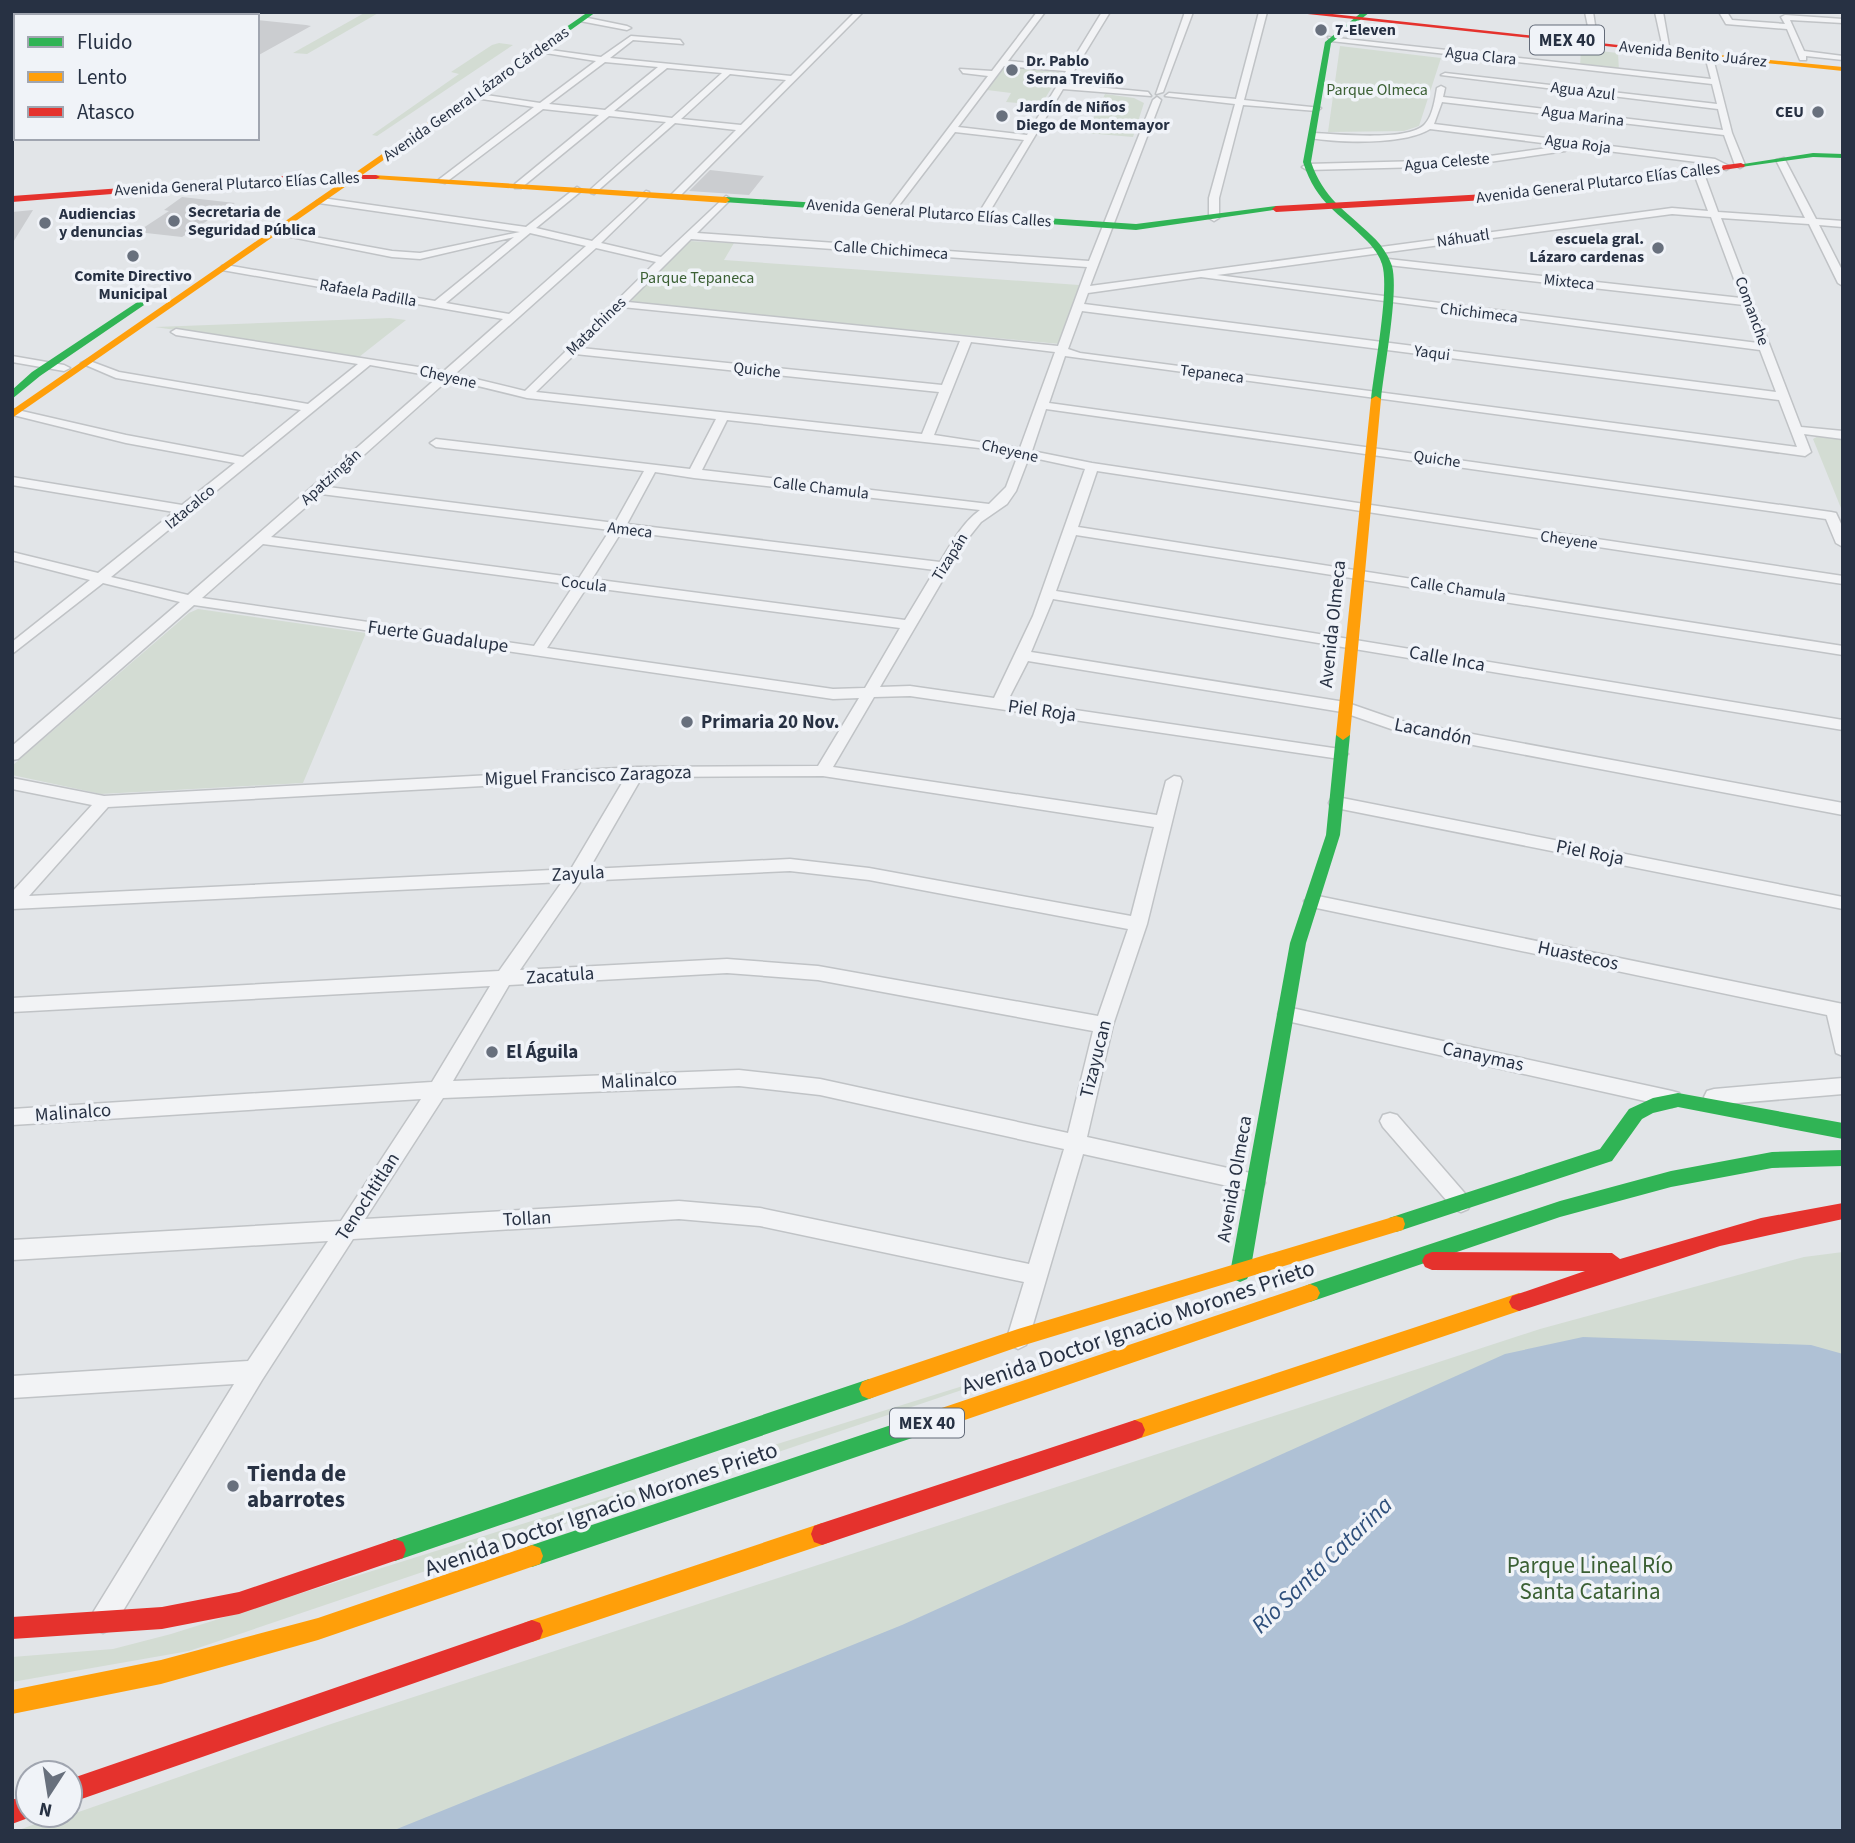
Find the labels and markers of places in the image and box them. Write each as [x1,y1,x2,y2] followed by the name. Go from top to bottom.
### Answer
[1335,19,1396,41] place label: 7-Eleven
[1313,22,1329,38] marker: 7-Eleven
[1026,50,1124,90] place label: Dr. Pablo Serna Treviño
[1004,62,1020,78] marker: Dr. Pablo Serna Treviño
[1016,96,1170,136] place label: Jardín de Niños Diego de Montemayor
[1775,101,1804,123] place label: CEU
[1810,104,1826,120] marker: CEU
[994,108,1010,124] marker: Jardín de Niños Diego de Montemayor
[188,201,316,241] place label: Secretaria de Seguridad Pública
[58,203,143,243] place label: Audiencias y denuncias
[166,213,182,229] marker: Secretaria de Seguridad Pública
[37,215,53,231] marker: Audiencias y denuncias
[1529,228,1644,268] place label: escuela gral. Lázaro cardenas
[1650,240,1666,256] marker: escuela gral. Lázaro cardenas
[125,248,141,264] marker: Comite Directivo Municipal
[74,265,192,305] place label: Comite Directivo Municipal
[701,709,839,736] place label: Primaria 20 Nov.
[679,714,695,730] marker: Primaria 20 Nov.
[506,1039,578,1066] place label: El Águila
[484,1044,500,1060] marker: El Águila
[247,1457,346,1516] place label: Tienda de abarrotes
[225,1478,241,1494] marker: Tienda de abarrotes

